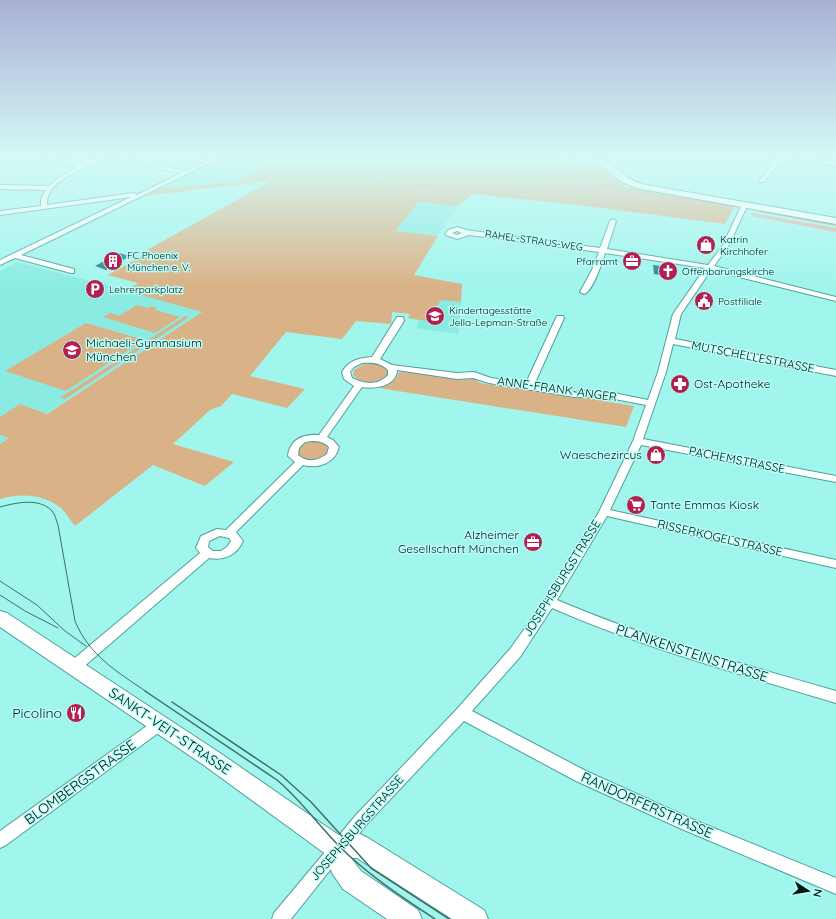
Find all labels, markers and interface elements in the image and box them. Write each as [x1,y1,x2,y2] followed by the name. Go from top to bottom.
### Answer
[484,227,584,254] street label: RAHEL-STRAUS-WEG
[720,233,768,258] place label: Katrin Kirchhofer
[695,234,717,256] shop icon: Katrin Kirchhofer
[127,249,191,274] place label: FC Phoenix München e. V.
[102,250,124,272] building icon: FC Phoenix München e. V.
[621,250,643,272] office icon: Pfarramt
[576,255,619,268] place label: Pfarramt
[657,260,679,282] church icon: Offenbarungskirche
[682,265,775,278] place label: Offenbarungskirche
[84,278,106,300] parking icon: Lehrerparkplatz
[109,283,183,296] place label: Lehrerparkplatz
[693,290,715,312] public building icon: Postfiliale
[718,295,762,308] place label: Postfiliale
[449,304,548,329] place label: Kindertagesstätte Jella-Lepman-Straße
[424,305,446,327] school or university icon: Kindertagesstätte Jella-Lepman-Straße
[86,335,202,364] place label: Michaeli-Gymnasium München
[690,337,816,376] street label: MUTSCHELLESTRASSE
[61,339,83,361] school or university icon: Michaeli-Gymnasium München
[496,373,618,404] street label: ANNE-FRANK-ANGER
[669,373,691,395] pharmacy icon: Ost-Apotheke
[694,376,771,391] place label: Ost-Apotheke
[688,443,787,476] street label: PACHEMSTRASSE
[645,444,667,466] shop icon: Waeschezircus
[560,447,642,462] place label: Waeschezircus
[625,494,647,516] supermarket icon: Tante Emmas Kiosk
[650,497,759,512] place label: Tante Emmas Kiosk
[519,516,604,639] street label: JOSEPHSBURGSTRASSE
[656,516,784,559] street label: RISSERKOGELSTRASSE
[398,527,519,556] place label: Alzheimer Gesellschaft München
[522,531,544,553] office icon: Alzheimer Gesellschaft München
[614,620,770,686] street label: PLANKENSTEINSTRASSE
[105,683,235,779] street label: SANKT-VEIT-STRASSE
[65,702,87,724] restaurant icon: Picolino
[12,704,62,722] place label: Picolino
[21,736,139,828] street label: BLOMBERGSTRASSE
[578,768,716,842] street label: RANDORFERSTRASSE
[307,772,407,883] street label: JOSEPHSBURGSTRASSE
[788,871,828,911] north arrow
[810,888,825,898] text: N

